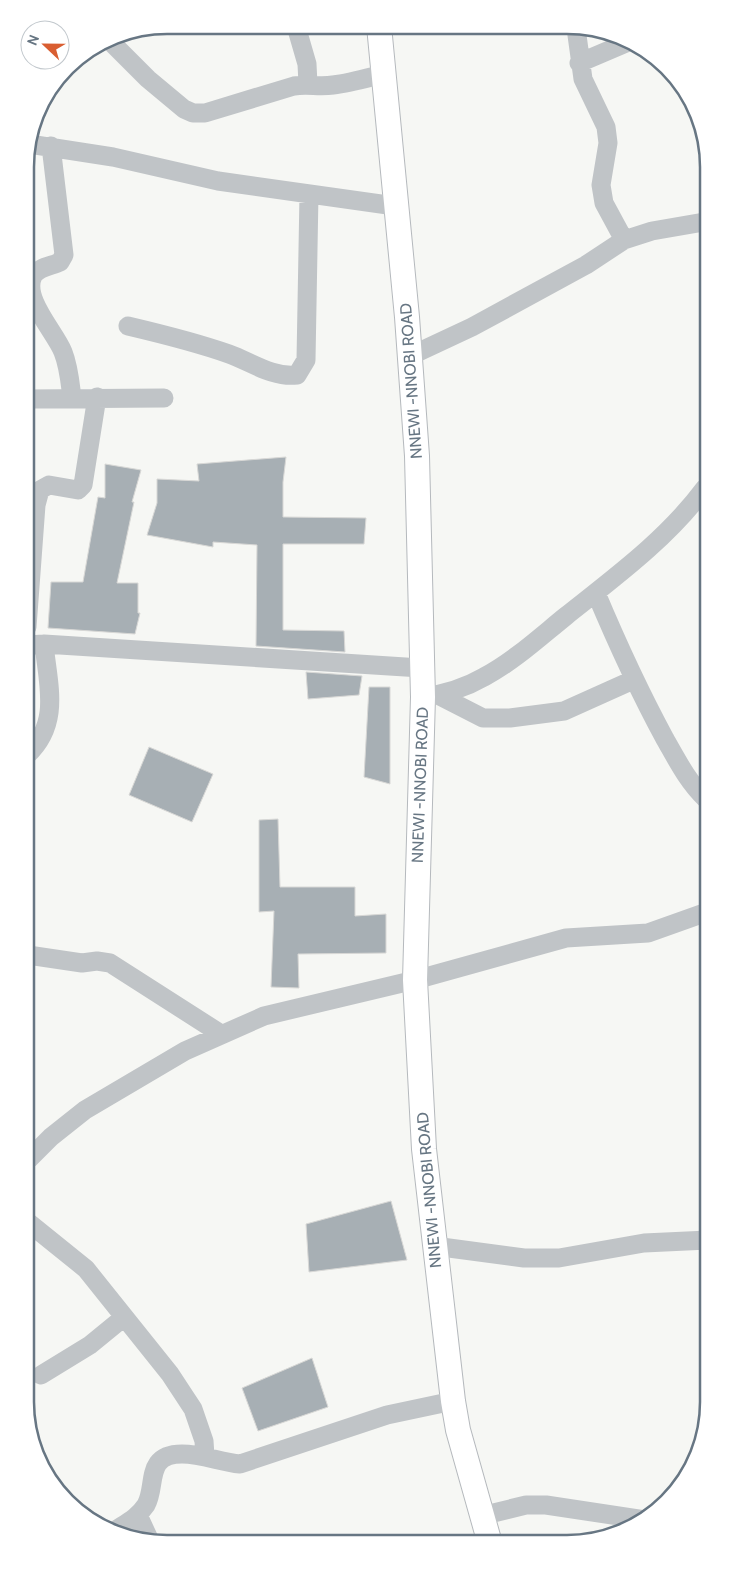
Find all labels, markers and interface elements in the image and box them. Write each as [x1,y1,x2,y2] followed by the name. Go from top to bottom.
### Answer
[20,20,70,70] north arrow
[23,32,43,48] text: N
[396,302,426,460] street label: NNEWI -NNOBI ROAD
[408,707,432,863] street label: NNEWI -NNOBI ROAD
[413,1111,445,1269] street label: NNEWI -NNOBI ROAD

